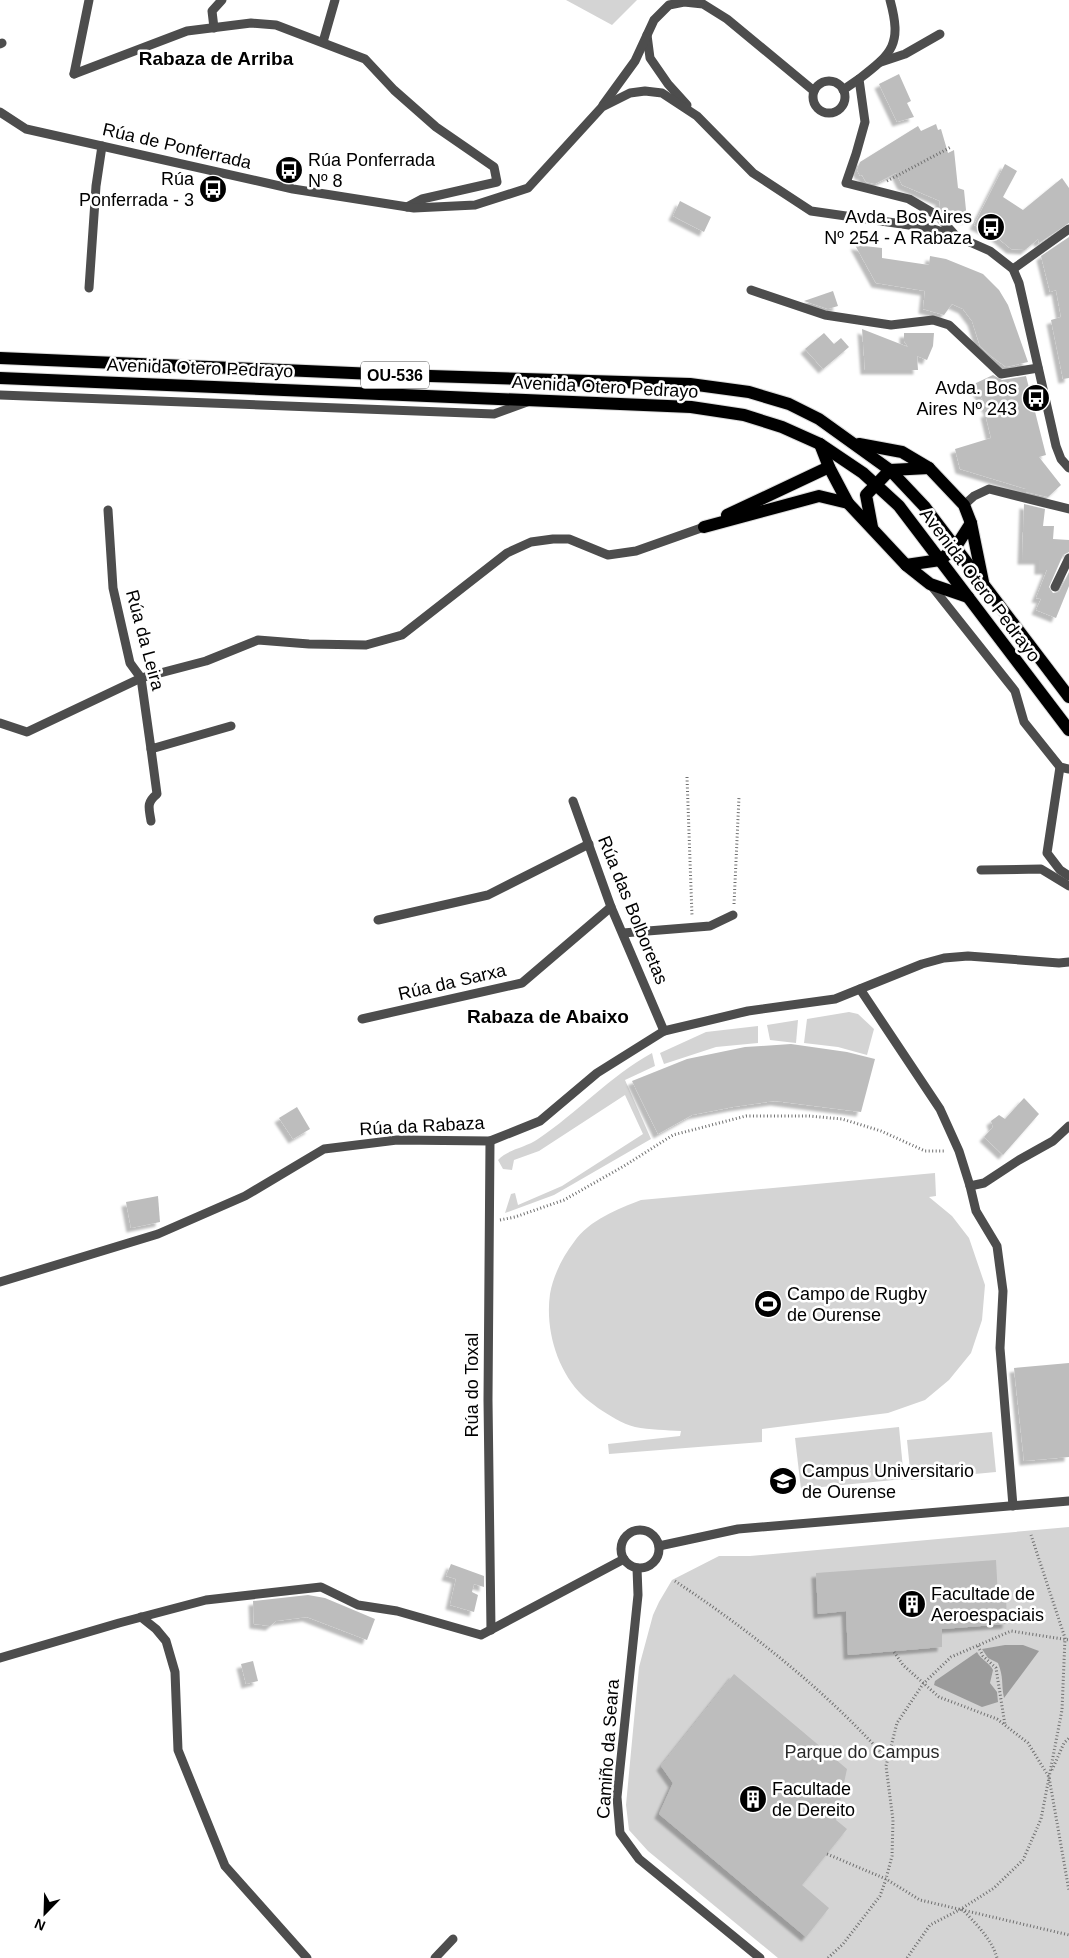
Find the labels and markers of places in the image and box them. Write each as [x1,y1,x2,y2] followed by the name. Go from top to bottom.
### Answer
[308,150,436,191] place label: Rúa Ponferrada Nº 8
[274,155,304,185] bus stop icon: Rúa Ponferrada Nº 8
[79,169,195,210] place label: Rúa Ponferrada - 3
[198,174,228,204] bus stop icon: Rúa Ponferrada - 3
[824,207,973,248] place label: Avda. Bos Aires Nº 254 - A Rabaza
[976,212,1006,242] bus stop icon: Avda. Bos Aires Nº 254 - A Rabaza
[916,378,1017,419] place label: Avda. Bos Aires Nº 243
[1021,383,1051,413] bus stop icon: Avda. Bos Aires Nº 243
[787,1284,927,1325] place label: Campo de Rugby de Ourense
[753,1289,783,1319] sports icon: Campo de Rugby de Ourense
[802,1461,974,1502] place label: Campus Universitario de Ourense
[768,1466,798,1496] school or university icon: Campus Universitario de Ourense
[931,1584,1044,1625] place label: Facultade de Aeroespaciais
[897,1589,927,1619] building icon: Facultade de Aeroespaciais
[772,1779,855,1820] place label: Facultade de Dereito
[738,1784,768,1814] building icon: Facultade de Dereito

